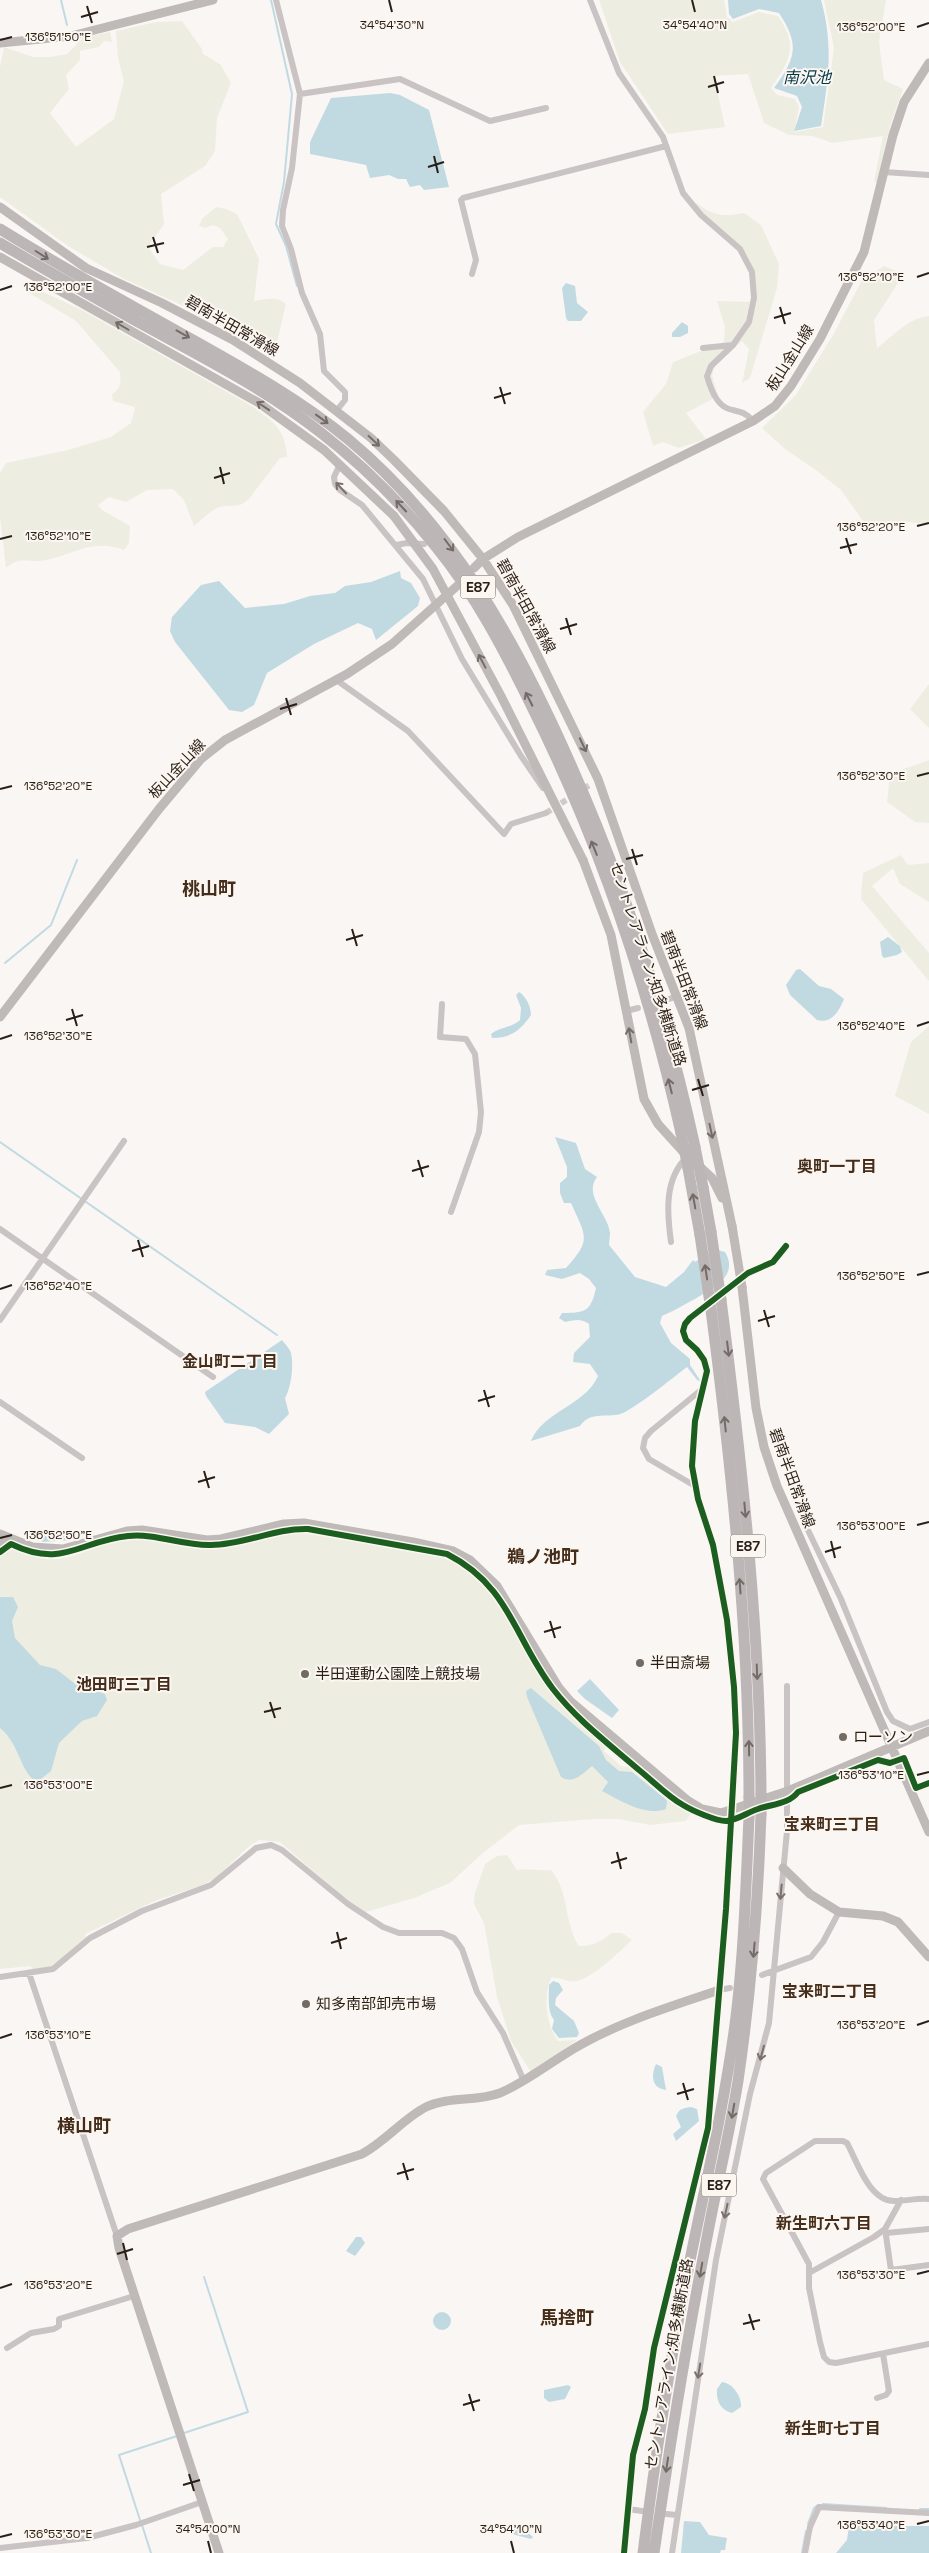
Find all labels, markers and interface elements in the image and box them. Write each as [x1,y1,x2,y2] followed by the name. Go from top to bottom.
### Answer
[360,17,424,33] text: 34°54'30"N
[663,17,727,33] text: 34°54'40"N
[837,19,906,35] text: 136°52'00"E
[25,29,91,45] text: 136°51'50"E
[783,67,833,88] water label: 南沢池
[34,250,48,260] one-way arrow
[838,269,904,285] text: 136°52'10"E
[24,279,93,295] text: 136°52'00"E
[182,291,282,360] street label: 碧南半田常滑線
[115,321,129,331] one-way arrow
[762,321,818,395] street label: 板山金山線
[176,330,190,340] one-way arrow
[256,401,270,411] one-way arrow
[315,414,329,424] one-way arrow
[368,435,381,447] one-way arrow
[335,482,347,495] one-way arrow
[395,499,407,512] one-way arrow
[837,519,905,535] text: 136°52'20"E
[25,528,91,544] text: 136°52'10"E
[444,538,454,552] one-way arrow
[493,555,560,656] street label: 碧南半田常滑線
[460,576,496,598] road number: E87
[477,653,487,668] one-way arrow
[523,692,533,707] one-way arrow
[144,735,209,803] street label: 板山金山線
[579,737,588,752] one-way arrow
[837,768,905,784] text: 136°52'30"E
[24,778,92,794] text: 136°52'20"E
[589,841,599,856] one-way arrow
[606,859,691,1068] street label: セントレアライン;知多横断道路
[182,877,236,900] district label: 桃山町
[657,927,712,1032] street label: 碧南半田常滑線
[837,1018,905,1034] text: 136°52'40"E
[625,1027,635,1043] one-way arrow
[24,1028,92,1044] text: 136°52'30"E
[665,1078,674,1094] one-way arrow
[706,1122,716,1138] one-way arrow
[797,1156,877,1177] district label: 奥町一丁目
[688,1194,698,1210] one-way arrow
[701,1265,711,1281] one-way arrow
[837,1268,905,1284] text: 136°52'50"E
[24,1278,92,1294] text: 136°52'40"E
[723,1340,733,1356] one-way arrow
[182,1351,278,1372] district label: 金山町二丁目
[720,1416,730,1432] one-way arrow
[766,1425,819,1530] street label: 碧南半田常滑線
[741,1502,750,1518] one-way arrow
[837,1518,906,1534] text: 136°53'00"E
[24,1527,92,1543] text: 136°52'50"E
[730,1534,766,1558] road number: E87
[507,1545,579,1568] district label: 鵜ノ池町
[736,1578,745,1594] one-way arrow
[650,1653,710,1672] place label: 半田斎場
[634,1657,646,1669] marker: 半田斎場
[315,1664,480,1683] place label: 半田運動公園陸上競技場
[753,1664,762,1680] one-way arrow
[299,1668,311,1680] marker: 半田運動公園陸上競技場
[76,1674,172,1695] district label: 池田町三丁目
[853,1727,913,1746] place label: ローソン
[837,1731,849,1743] marker: ローソン
[744,1740,754,1756] one-way arrow
[838,1767,904,1783] text: 136°53'10"E
[24,1777,93,1793] text: 136°53'00"E
[784,1814,880,1835] district label: 宝来町三丁目
[776,1883,786,1899] one-way arrow
[749,1942,758,1958] one-way arrow
[782,1981,878,2002] district label: 宝来町二丁目
[316,1994,436,2013] place label: 知多南部卸売市場
[300,1998,312,2010] marker: 知多南部卸売市場
[837,2017,905,2033] text: 136°53'20"E
[25,2027,91,2043] text: 136°53'10"E
[756,2044,766,2060] one-way arrow
[727,2103,737,2119] one-way arrow
[57,2114,111,2137] district label: 横山町
[702,2174,736,2196] road number: E87
[721,2203,730,2219] one-way arrow
[776,2213,872,2234] district label: 新生町六丁目
[641,2257,696,2471] street label: セントレアライン;知多横断道路
[695,2262,705,2278] one-way arrow
[837,2267,905,2283] text: 136°53'30"E
[24,2277,92,2293] text: 136°53'20"E
[540,2306,594,2329] district label: 馬捨町
[694,2363,704,2379] one-way arrow
[785,2418,881,2439] district label: 新生町七丁目
[661,2457,671,2473] one-way arrow
[837,2517,905,2533] text: 136°53'40"E
[175,2521,241,2537] text: 34°54'00"N
[480,2521,542,2537] text: 34°54'10"N
[24,2526,92,2542] text: 136°53'30"E

